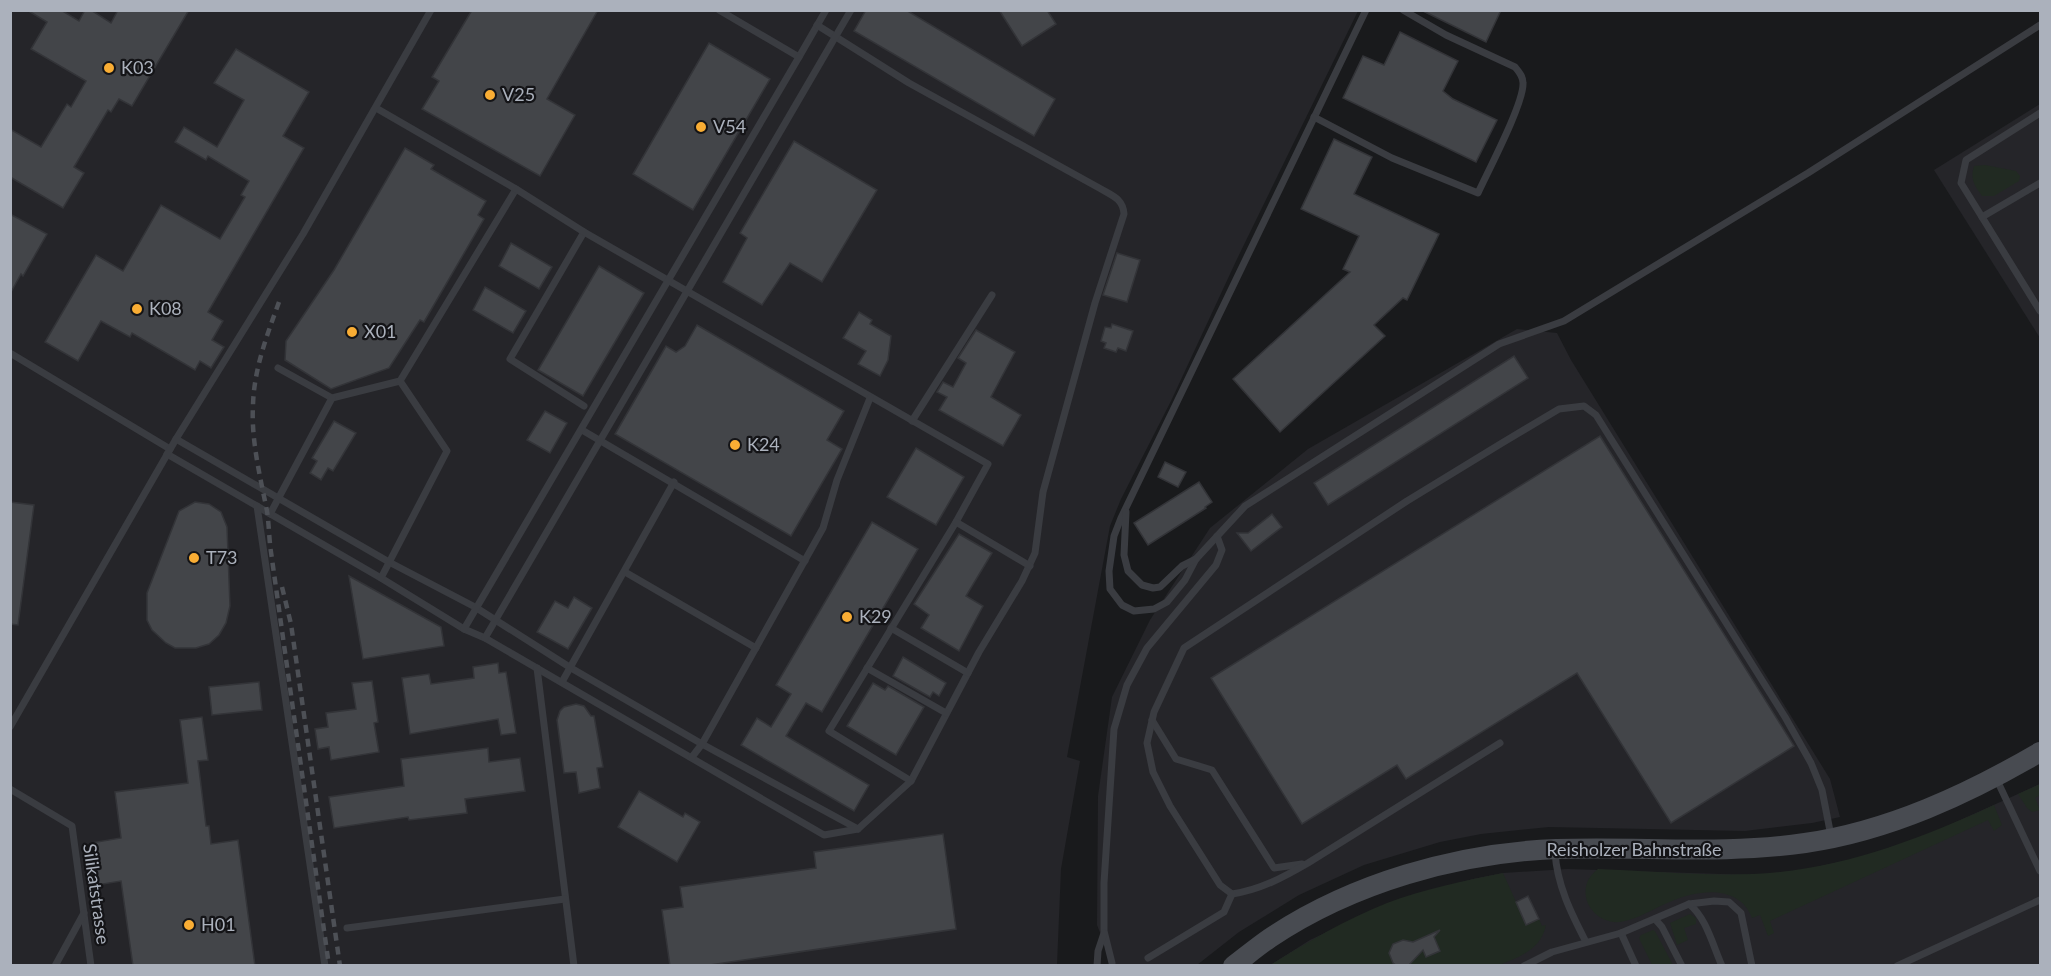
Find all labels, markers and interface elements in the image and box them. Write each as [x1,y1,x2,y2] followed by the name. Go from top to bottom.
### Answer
[121,56,154,78] place label: K03
[102,61,116,75] marker: K03
[502,83,535,105] place label: V25
[483,88,497,102] marker: V25
[713,115,746,137] place label: V54
[694,120,708,134] marker: V54
[149,297,182,319] place label: K08
[130,302,144,316] marker: K08
[364,320,397,342] place label: X01
[345,325,359,339] marker: X01
[747,433,780,455] place label: K24
[728,438,742,452] marker: K24
[206,546,238,568] place label: T73
[187,551,201,565] marker: T73
[859,605,892,627] place label: K29
[840,610,854,624] marker: K29
[1546,838,1722,860] street label: Reisholzer Bahnstraße
[79,842,115,946] street label: Silikatstrasse
[201,913,236,935] place label: H01
[182,918,196,932] marker: H01

